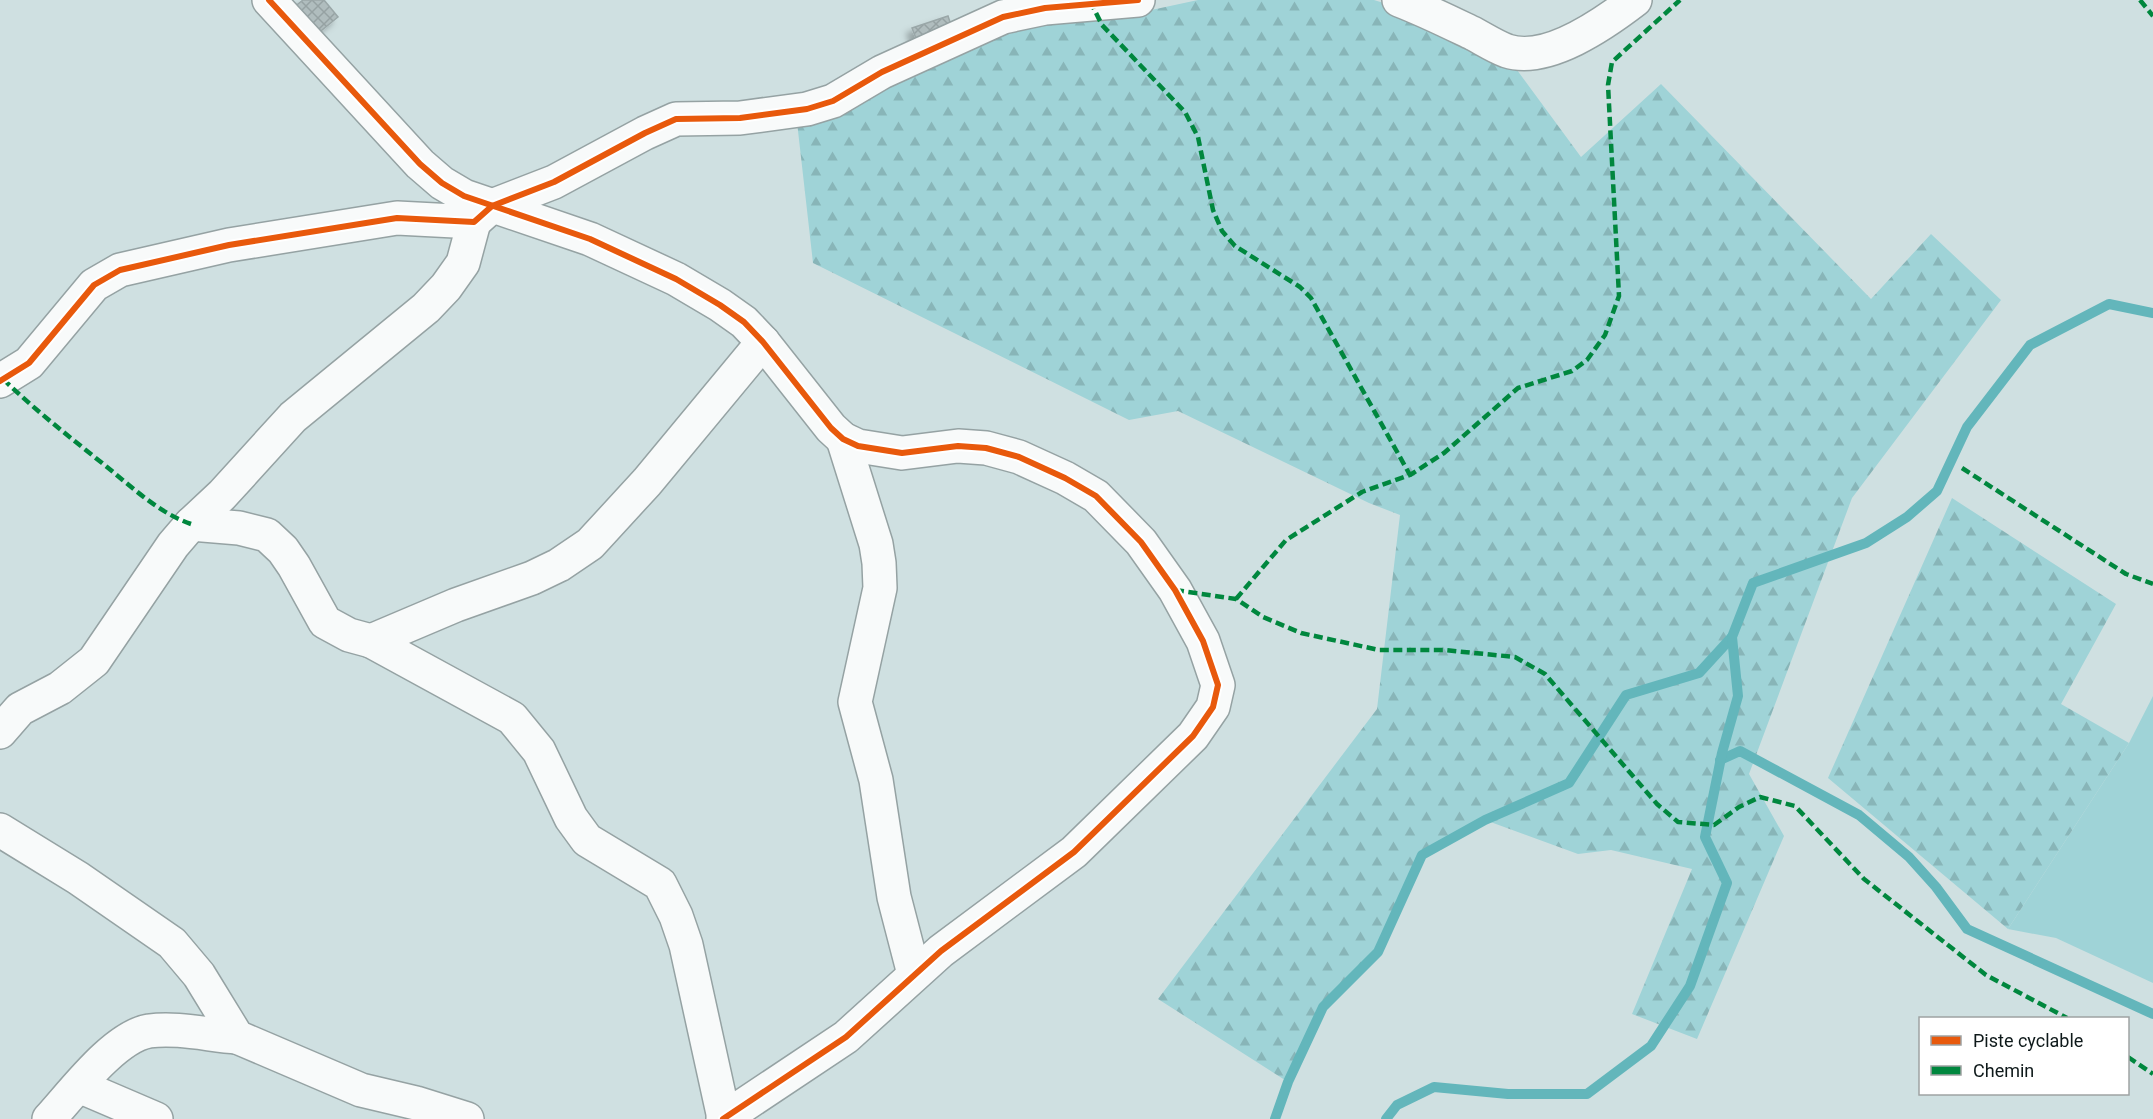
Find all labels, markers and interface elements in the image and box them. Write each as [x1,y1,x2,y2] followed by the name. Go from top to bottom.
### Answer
[1919,1017,2129,1095] legend
[1973,1030,2083,1051] text: Piste cyclable
[1973,1060,2034,1081] text: Chemin

